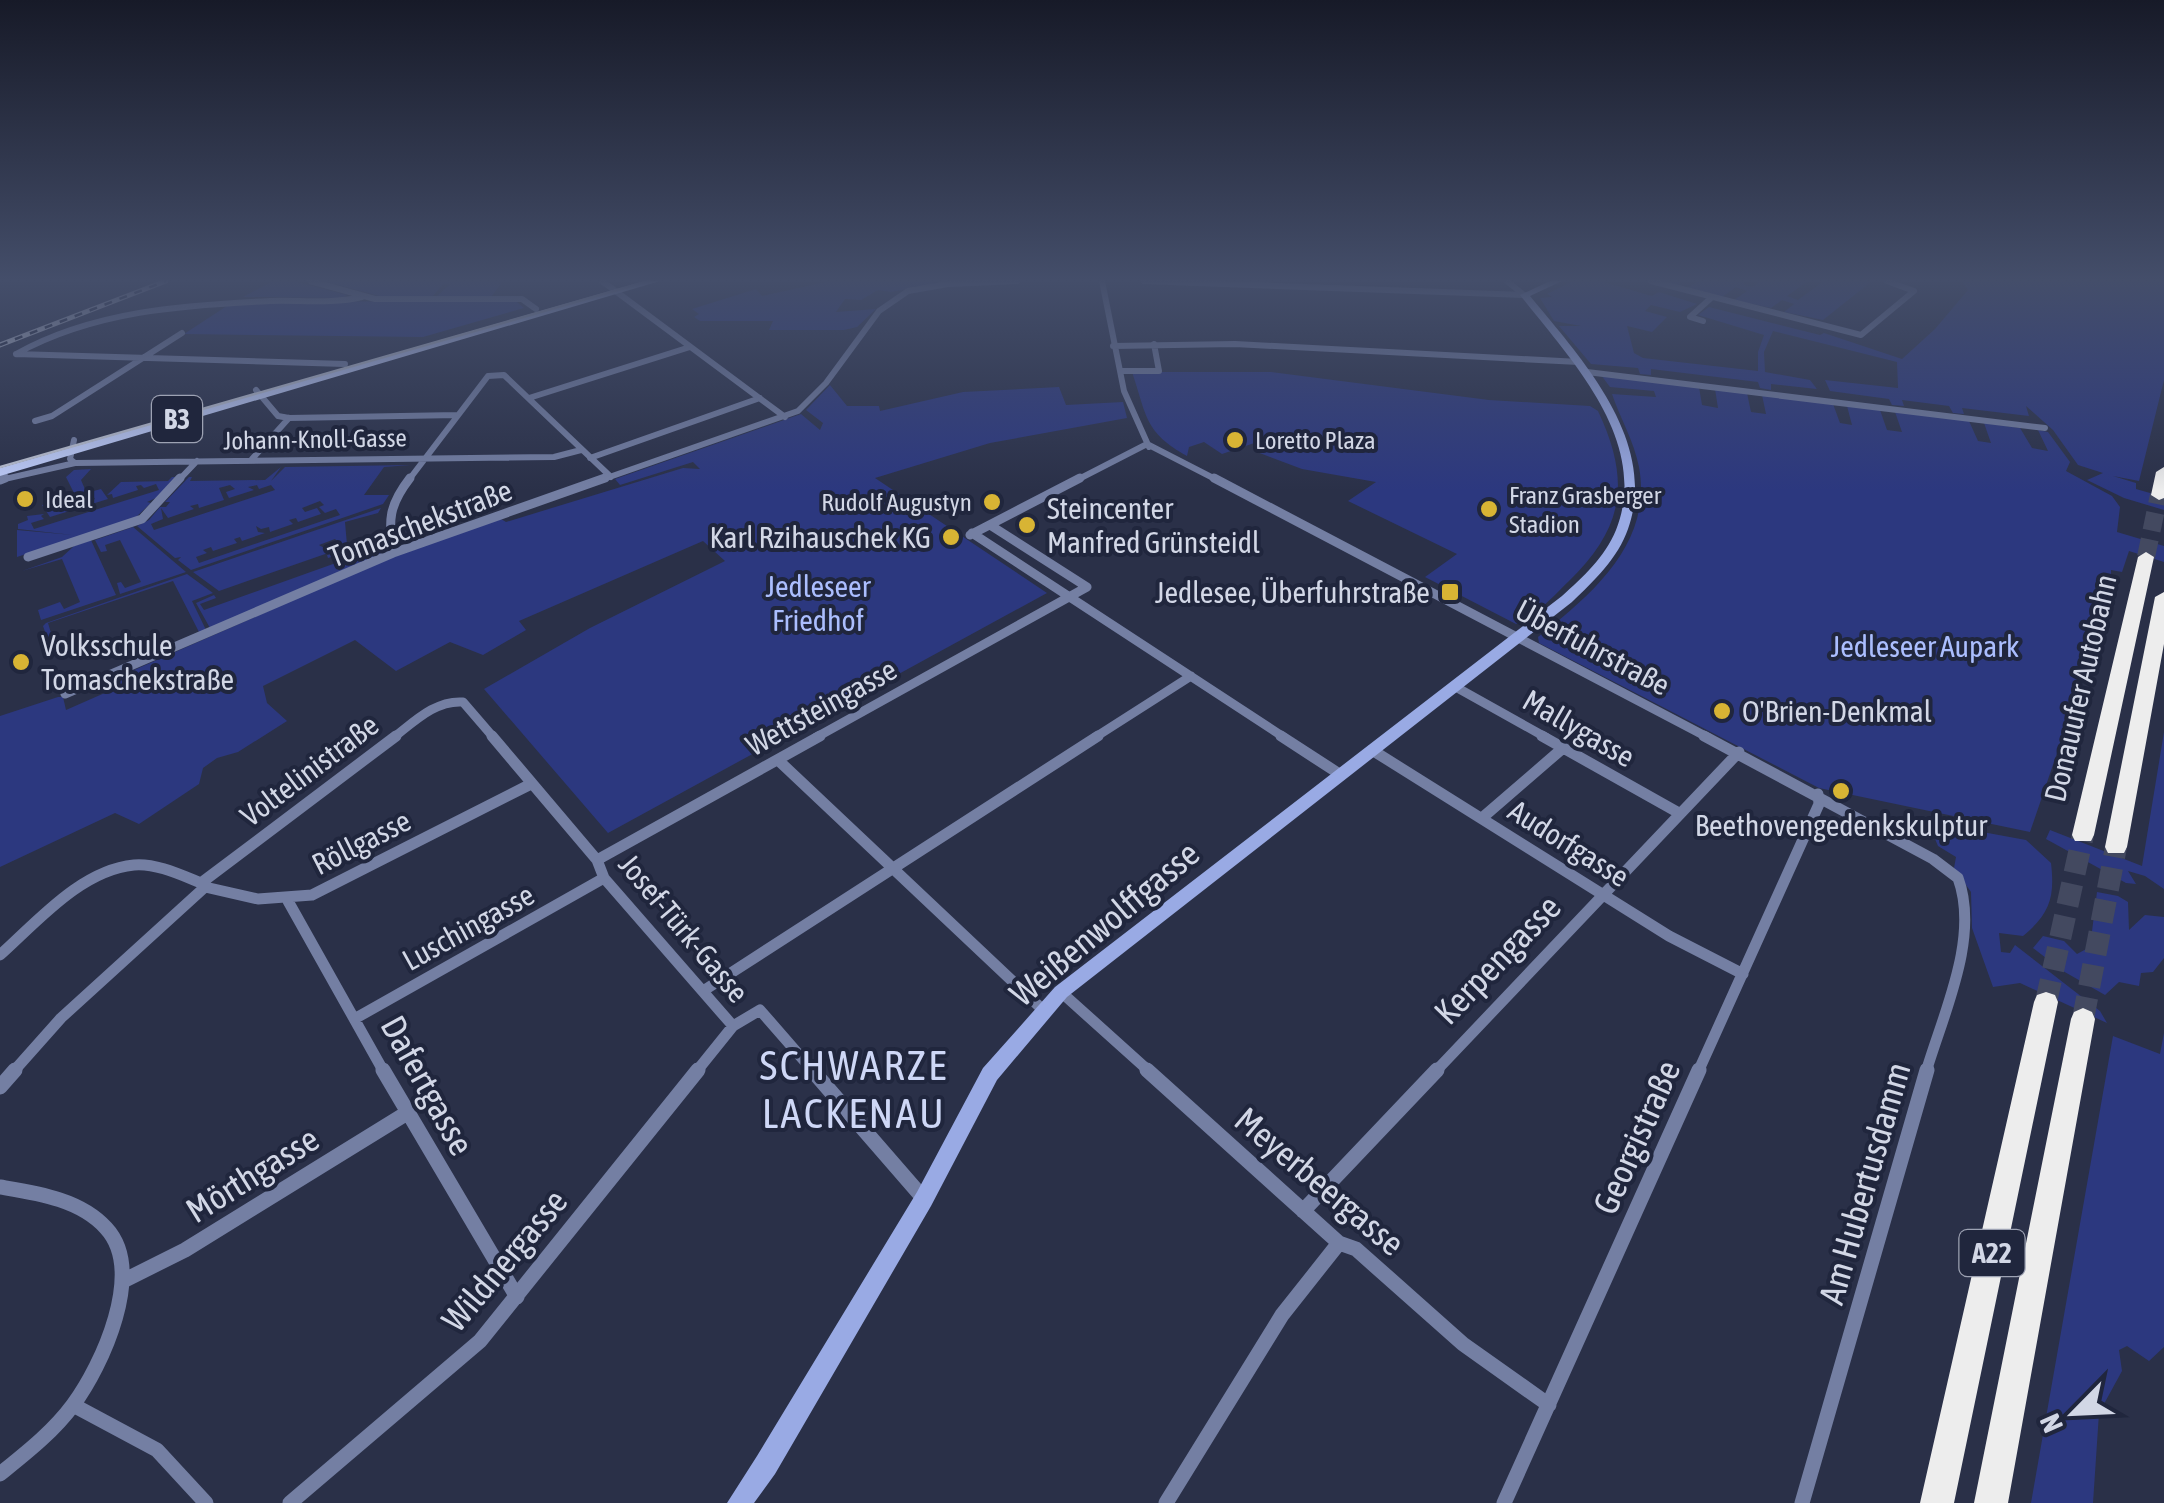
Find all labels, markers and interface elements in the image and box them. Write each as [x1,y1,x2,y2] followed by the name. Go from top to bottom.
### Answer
[152,396,202,442] road number: B3
[223,423,407,455] street label: Johann-Knoll-Gasse
[1255,426,1376,454] place label: Loretto Plaza
[1224,429,1246,451] marker: Loretto Plaza
[324,473,516,573] street label: Tomaschekstraße
[1509,481,1662,538] place label: Franz Grasberger Stadion
[45,485,93,513] place label: Ideal
[14,488,36,510] marker: Ideal
[821,488,972,516] place label: Rudolf Augustyn
[981,491,1003,513] marker: Rudolf Augustyn
[1047,491,1260,559] place label: Steincenter Manfred Grünsteidl
[1478,498,1500,520] marker: Franz Grasberger Stadion
[1016,514,1038,536] marker: Steincenter Manfred Grünsteidl
[709,520,931,554] place label: Karl Rzihauschek KG
[940,526,962,548] marker: Karl Rzihauschek KG
[765,569,872,637] park label: Jedleseer Friedhof
[2037,571,2123,805] street label: Donauufer Autobahn
[1155,575,1430,609] place label: Jedlesee, Überfuhrstraße
[1439,581,1461,603] marker: Jedlesee, Überfuhrstraße
[1510,592,1676,702] street label: Überfuhrstraße
[41,628,234,696] place label: Volksschule Tomaschekstraße
[1831,629,2019,663] park label: Jedleseer Aupark
[10,651,32,673] marker: Volksschule Tomaschekstraße
[740,652,902,762] street label: Wettsteingasse
[1517,683,1641,773] street label: Mallygasse
[1742,694,1932,728] place label: O'Brien-Denkmal
[1711,700,1733,722] marker: O'Brien-Denkmal
[234,707,384,833] street label: Voltelinistraße
[1830,780,1852,802] marker: Beethovengedenkskulptur
[1503,793,1635,893] street label: Audorfgasse
[306,803,416,881] street label: Röllgasse
[1695,808,1988,842] place label: Beethovengedenkskulptur
[1001,832,1207,1014] street label: Weißenwolffgasse
[612,847,756,1009] street label: Josef-Türk-Gasse
[396,877,540,977] street label: Luschingasse
[1426,886,1568,1032] street label: Kerpengasse
[373,1009,483,1161] street label: Dafertgasse
[760,1041,948,1137] district label: SCHWARZE LACKENAU
[1584,1054,1688,1220] street label: Georgistraße
[1810,1058,1918,1308] street label: Am Hubertusdamm
[1227,1099,1413,1263] street label: Meyerbeergasse
[179,1118,325,1230] street label: Mörthgasse
[433,1181,575,1339] street label: Wildnergasse
[1960,1230,2024,1276] road number: A22
[2024,1363,2124,1463] north arrow
[2033,1409,2069,1437] text: N

